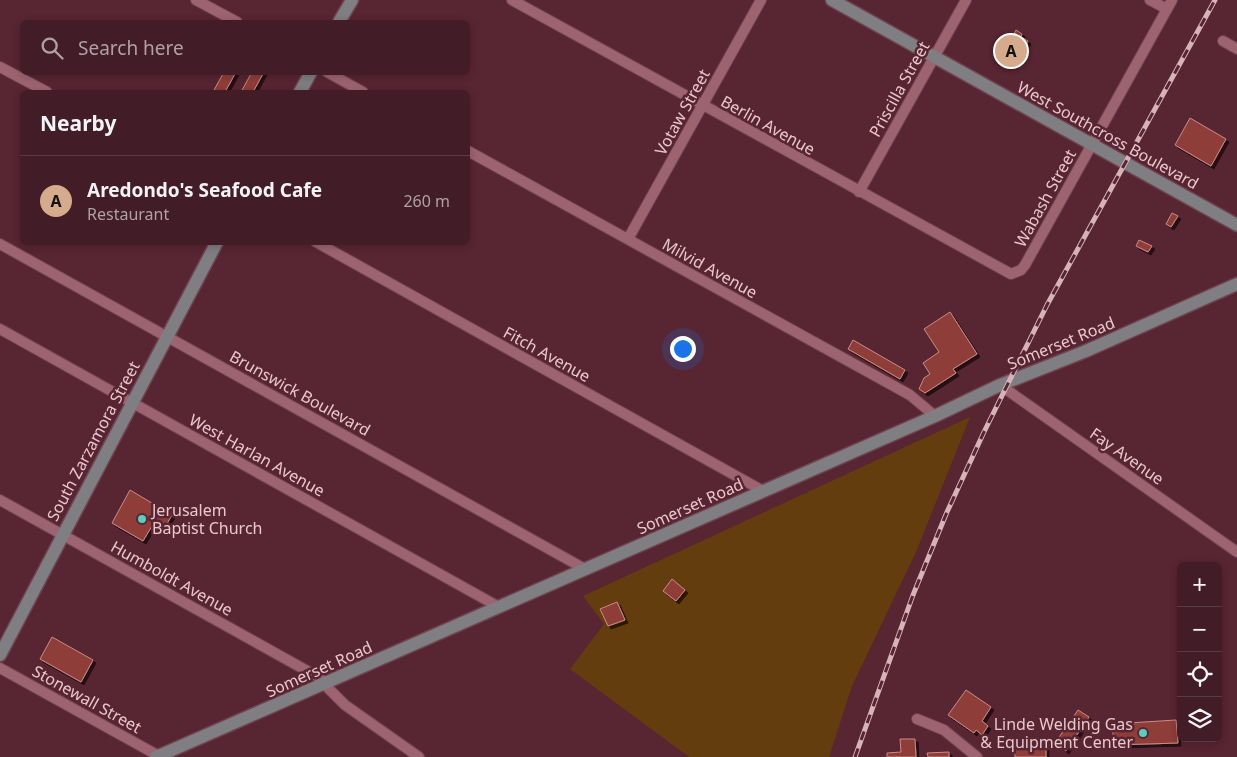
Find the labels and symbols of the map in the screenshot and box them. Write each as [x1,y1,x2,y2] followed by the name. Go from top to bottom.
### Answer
[995,32,1027,70] pin: A
[864,37,934,141] street label: Priscilla Street
[649,65,715,159] street label: Votaw Street
[1013,76,1203,194] street label: West Southcross Boulevard
[717,90,819,160] street label: Berlin Avenue
[1009,145,1081,251] street label: Wabash Street
[659,233,761,303] street label: Milvid Avenue
[1004,311,1118,375] street label: Somerset Road
[500,321,594,387] street label: Fitch Avenue
[670,336,696,362] your location
[226,345,374,441] street label: Brunswick Boulevard
[41,357,145,525] street label: South Zarzamora Street
[185,409,329,501] street label: West Harlan Avenue
[1086,422,1168,490] street label: Fay Avenue
[633,473,747,539] street label: Somerset Road
[150,499,262,539] place label: Jerusalem Baptist Church
[136,513,148,525] marker: Jerusalem Baptist Church
[107,535,237,621] street label: Humboldt Avenue
[262,636,376,702] street label: Somerset Road
[29,660,146,738] street label: Stonewall Street
[980,713,1133,753] place label: Linde Welding Gas & Equipment Center
[1137,727,1149,739] marker: Linde Welding Gas & Equipment Center

